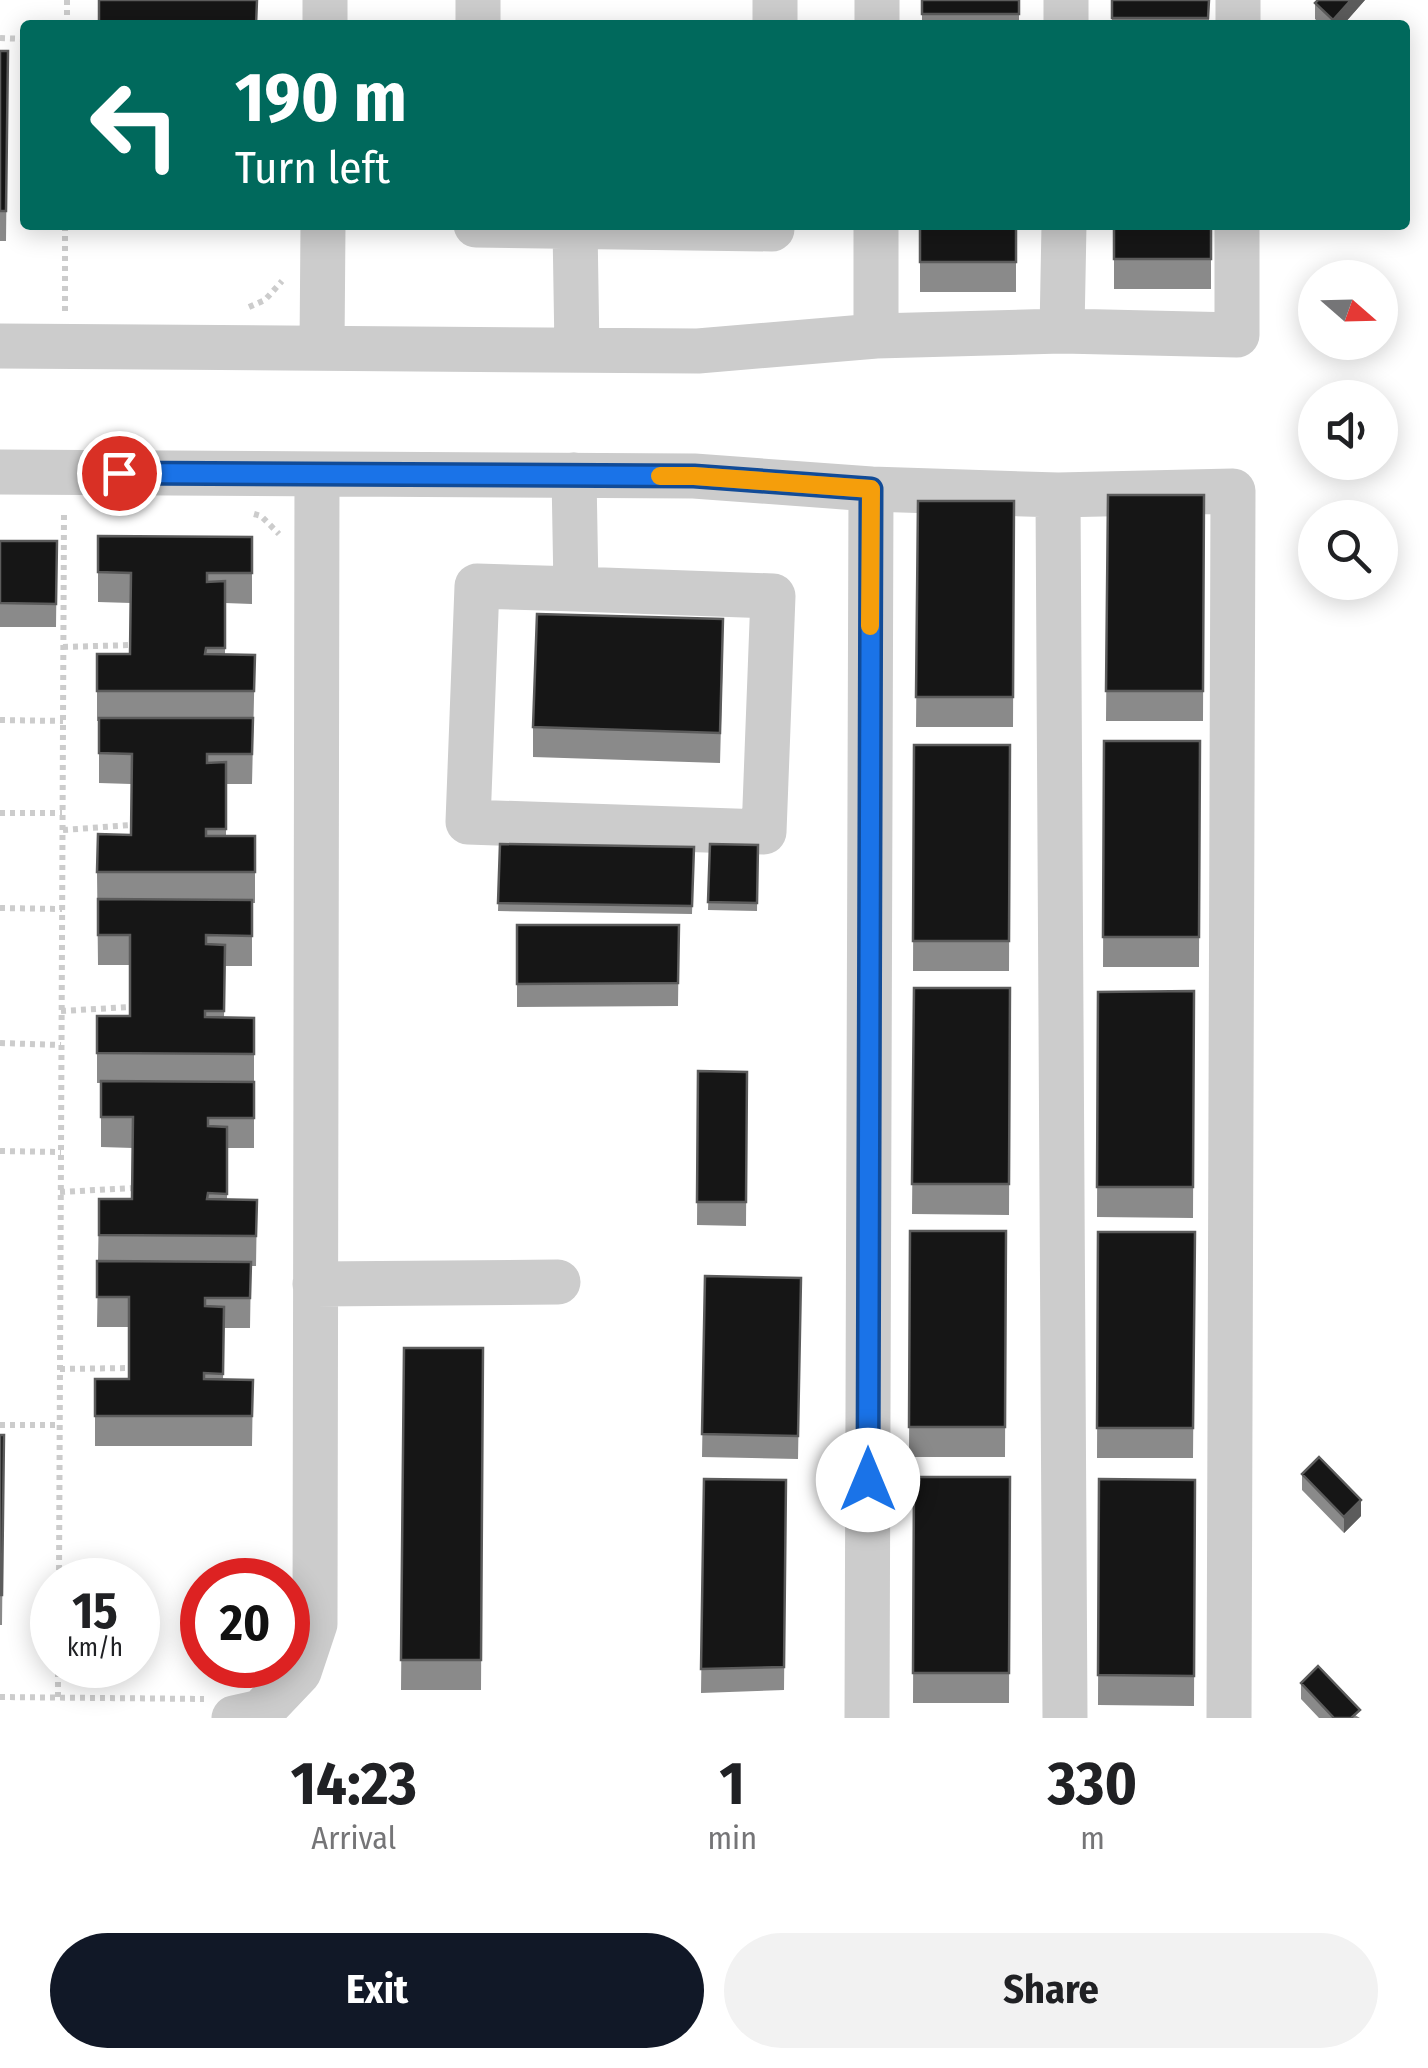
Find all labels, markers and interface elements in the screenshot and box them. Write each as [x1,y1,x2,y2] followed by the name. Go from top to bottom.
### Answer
[235,56,407,140] text: 190 m
[70,60,200,190] icon: left
[235,141,390,195] text: Turn left
[1298,260,1398,360] north arrow
[1298,260,1398,600] map controls
[1298,380,1398,480] button: sound
[77,431,162,516] pin
[92,446,147,501] icon: arrive
[1298,500,1398,600] button: search
[816,1428,920,1532] position arrow
[180,1558,310,1688] speed limit sign: 20
[72,1581,118,1641] text: 15
[67,1633,123,1663] text: km/h
[291,1748,417,1820] text: 14:23
[720,1748,745,1820] text: 1
[1048,1748,1137,1820] text: 330
[311,1819,396,1857] text: Arrival
[708,1819,757,1857] text: min
[1080,1819,1105,1857] text: m
[50,1933,704,2048] button: Exit
[724,1933,1378,2048] button: Share

